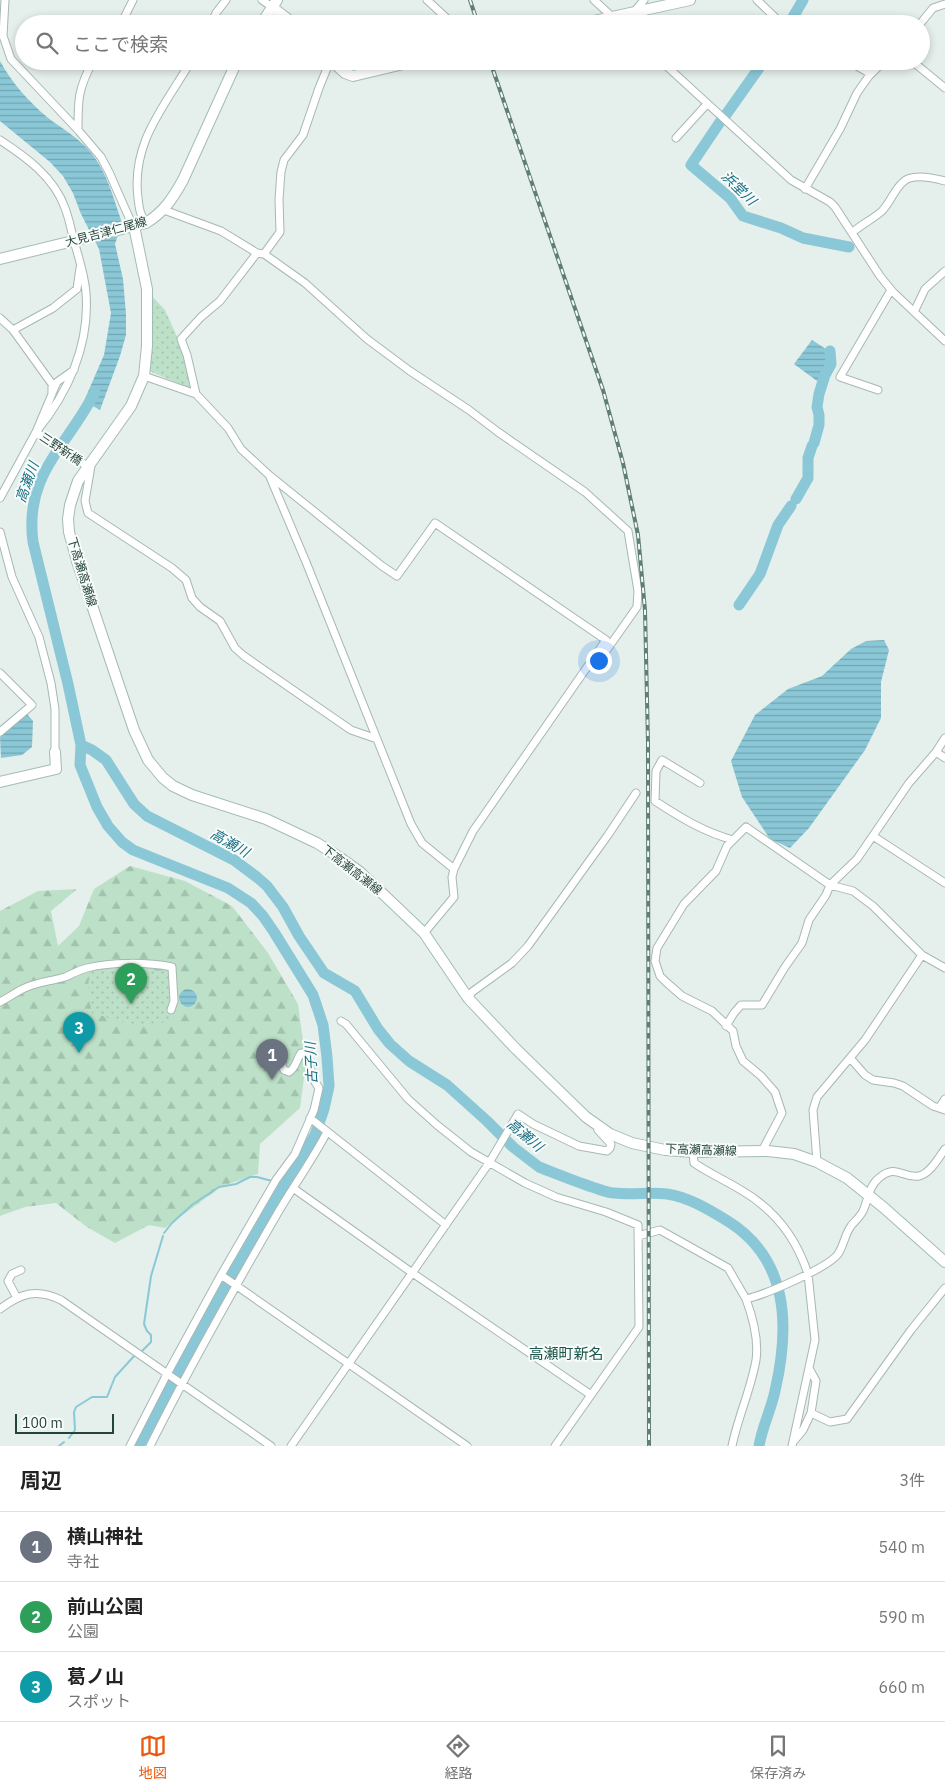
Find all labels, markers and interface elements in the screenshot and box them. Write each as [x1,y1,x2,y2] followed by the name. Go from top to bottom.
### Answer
[15,15,930,70] search box
[33,29,61,57] icon: search
[73,32,168,56] text: ここで検索
[718,167,762,210] water label: 浜堂川
[63,213,148,250] street label: 大見吉津仁尾線
[37,429,85,468] street label: 三野新橋
[11,457,43,505] water label: 高瀬川
[65,535,100,608] street label: 下高瀬高瀬線
[586,648,612,674] your location
[207,825,254,862] water label: 高瀬川
[319,842,385,898] street label: 下高瀬高瀬線
[115,963,147,1004] pin: 2
[63,1012,95,1053] pin: 3
[256,1039,288,1080] pin: 1
[301,1040,321,1084] water label: 古子川
[503,1115,548,1157] water label: 高瀬川
[665,1141,737,1158] street label: 下高瀬高瀬線
[528,1344,604,1363] district label: 高瀬町新名
[15,1411,114,1434] scale bar
[22,1414,63,1432] text: 100 m
[20,1466,62,1494] text: 周辺
[899,1470,925,1490] text: 3件
[67,1524,143,1548] text: 横山神社
[31,1537,41,1557] text: 1
[878,1537,925,1557] text: 540 m
[67,1551,99,1571] text: 寺社
[67,1594,143,1618] text: 前山公園
[31,1607,41,1627] text: 2
[878,1607,925,1627] text: 590 m
[67,1621,99,1641] text: 公園
[67,1664,124,1688] text: 葛ノ山
[31,1677,41,1697] text: 3
[878,1677,925,1697] text: 660 m
[67,1691,131,1711] text: スポット
[139,1732,167,1782] tab: 地図
[444,1732,472,1782] tab: 経路
[750,1732,806,1782] tab: 保存済み

